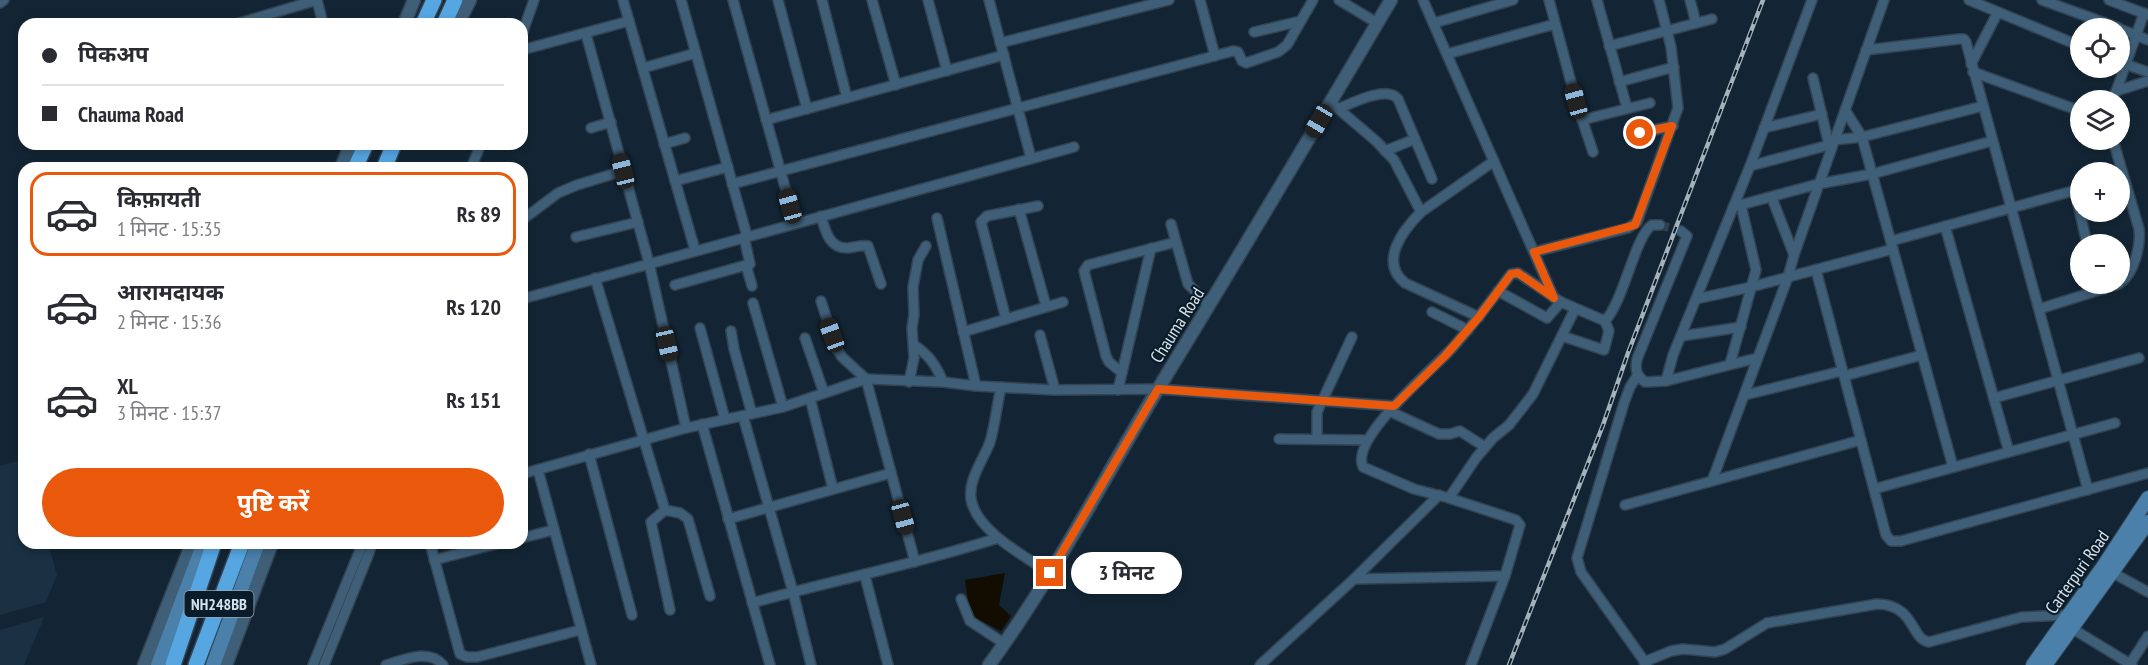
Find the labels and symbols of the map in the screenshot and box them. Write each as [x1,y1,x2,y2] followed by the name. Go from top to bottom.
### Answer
[1563,81,1589,121] car
[1302,101,1336,141] car
[1626,119,1653,146] route start
[610,151,636,191] car
[776,186,804,226] car
[1145,283,1209,367] street label: Chauma Road
[817,315,847,355] car
[654,324,680,364] car
[890,497,916,537] car
[2040,526,2114,618] street label: Carterpuri Road
[1071,552,1182,594] callout: 3 मिनट
[1036,559,1063,586] route end
[184,591,254,617] road number: NH248BB

